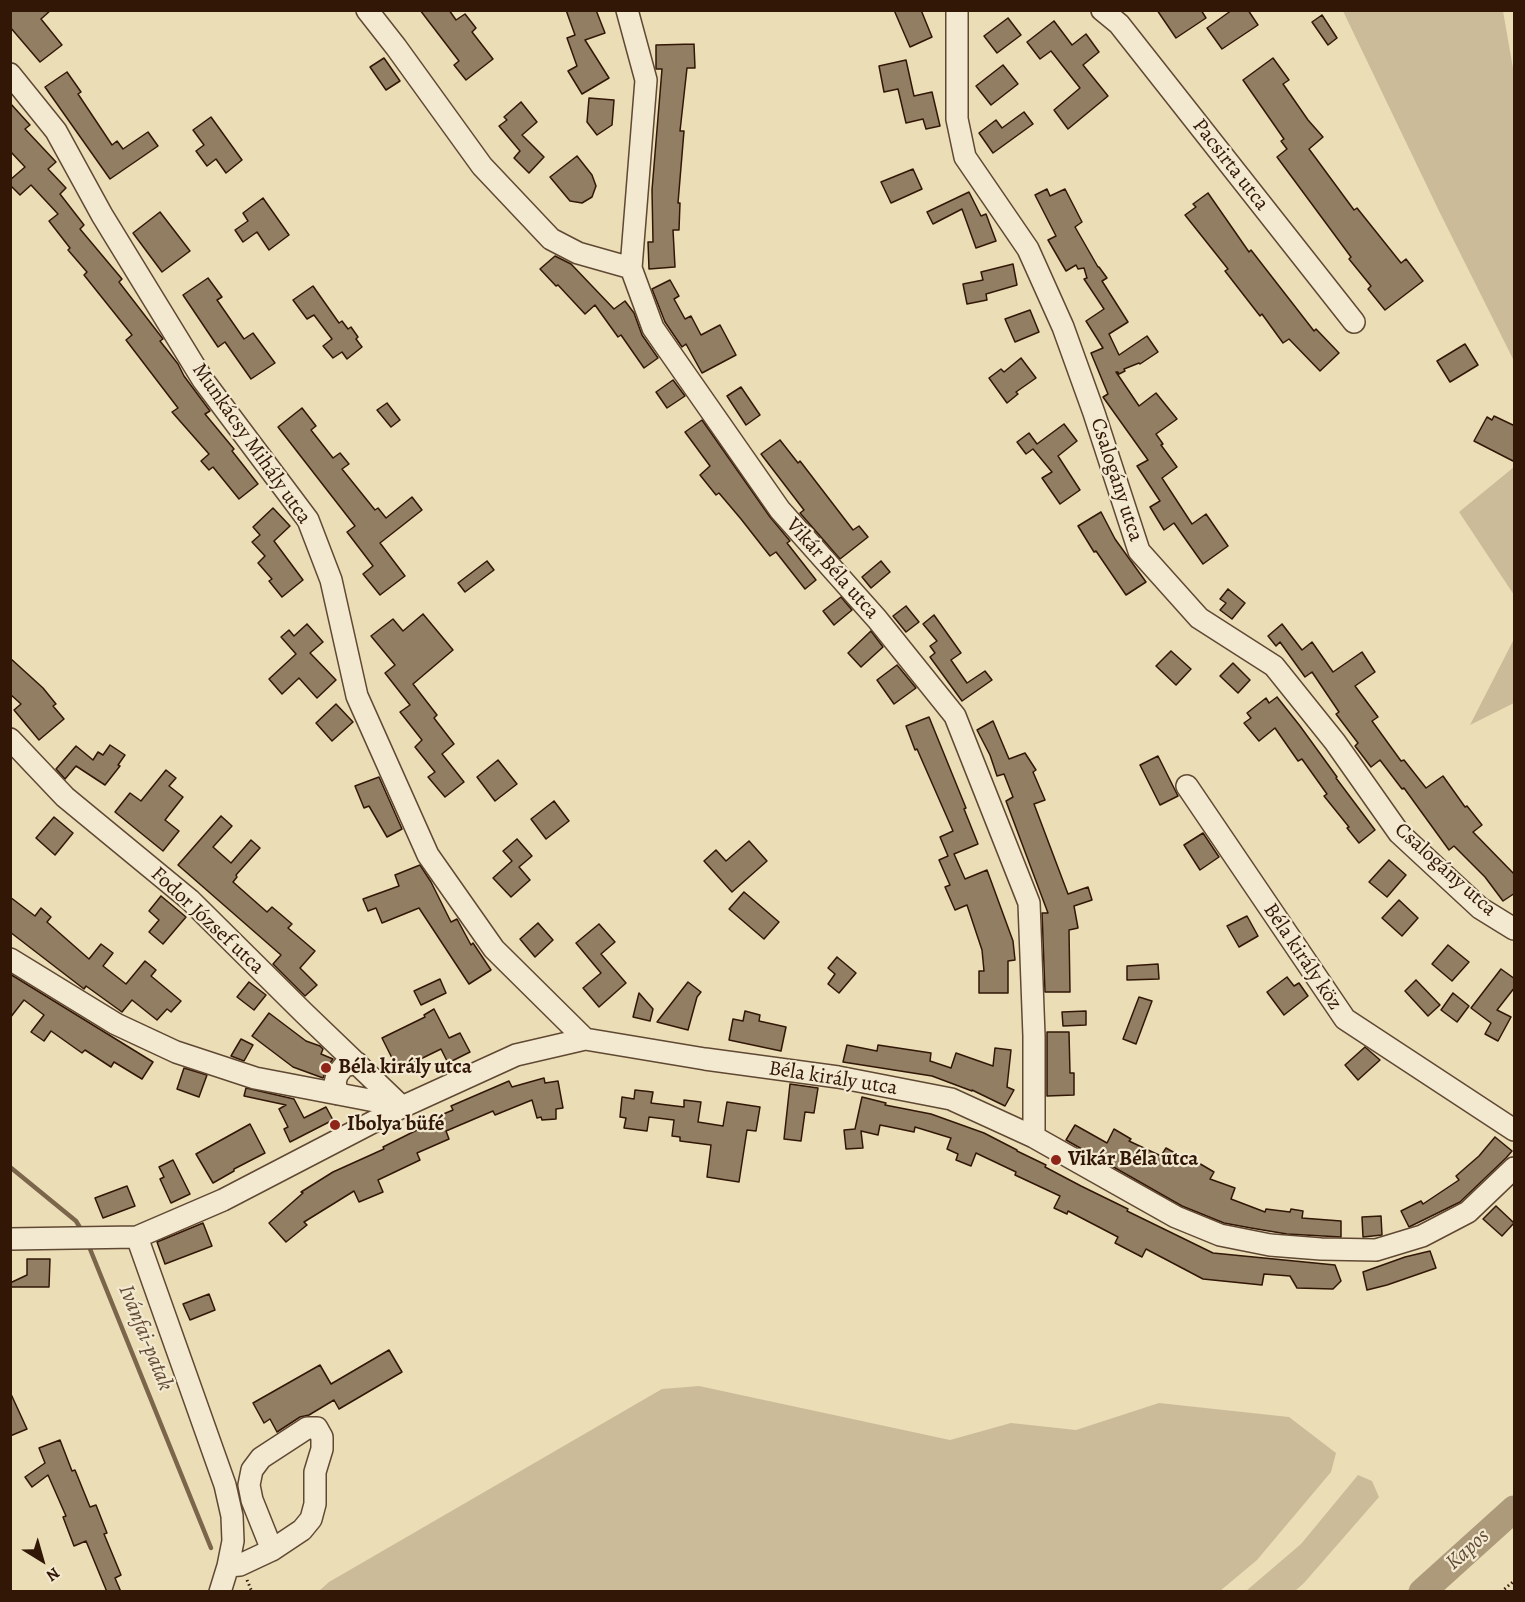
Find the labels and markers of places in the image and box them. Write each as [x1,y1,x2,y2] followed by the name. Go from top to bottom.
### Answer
[338,1055,472,1081] place label: Béla király utca
[319,1061,333,1075] marker: Béla király utca
[347,1112,444,1138] place label: Ibolya büfé
[328,1118,342,1132] marker: Ibolya büfé
[1068,1147,1198,1173] place label: Vikár Béla utca
[1049,1153,1063,1167] marker: Vikár Béla utca

